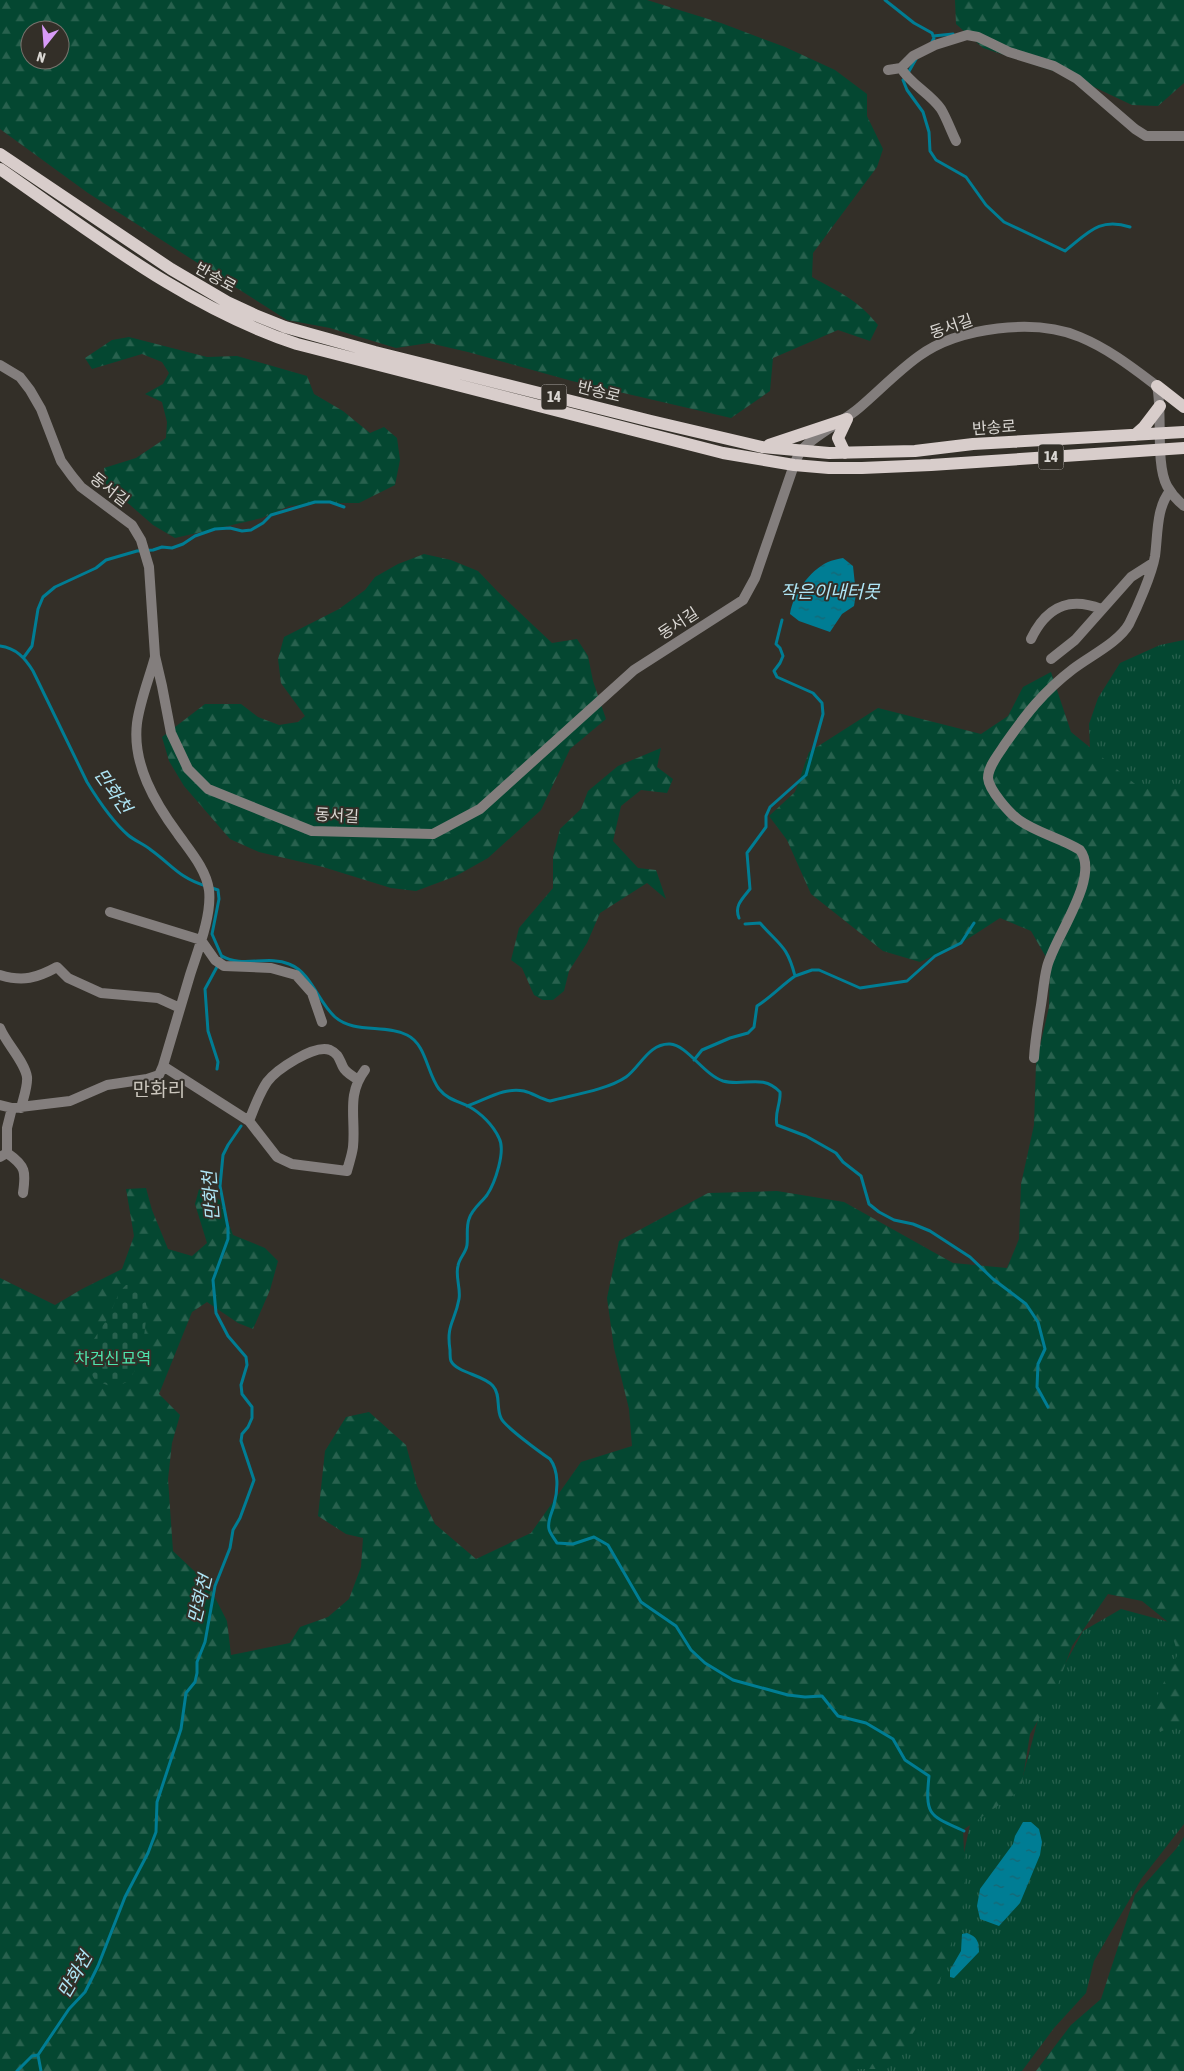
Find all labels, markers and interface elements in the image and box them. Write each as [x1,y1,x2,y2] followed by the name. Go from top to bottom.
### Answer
[20,20,70,70] north arrow
[35,49,47,66] text: N
[192,258,240,296] street label: 반송로
[927,310,975,342] street label: 동서길
[575,377,623,405] street label: 반송로
[542,384,566,410] road number: 14
[971,416,1017,438] street label: 반송로
[1038,444,1064,470] road number: 14
[87,468,133,510] street label: 동서길
[780,581,881,602] water label: 작은이내터못
[655,603,701,643] street label: 동서길
[91,764,138,819] water label: 만화천
[314,805,360,825] street label: 동서길
[133,1078,185,1100] district label: 만화리
[198,1168,223,1222] water label: 만화천
[75,1349,151,1367] park label: 차건신 묘역
[183,1570,216,1626] water label: 만화천
[53,1946,97,2002] water label: 만화천

